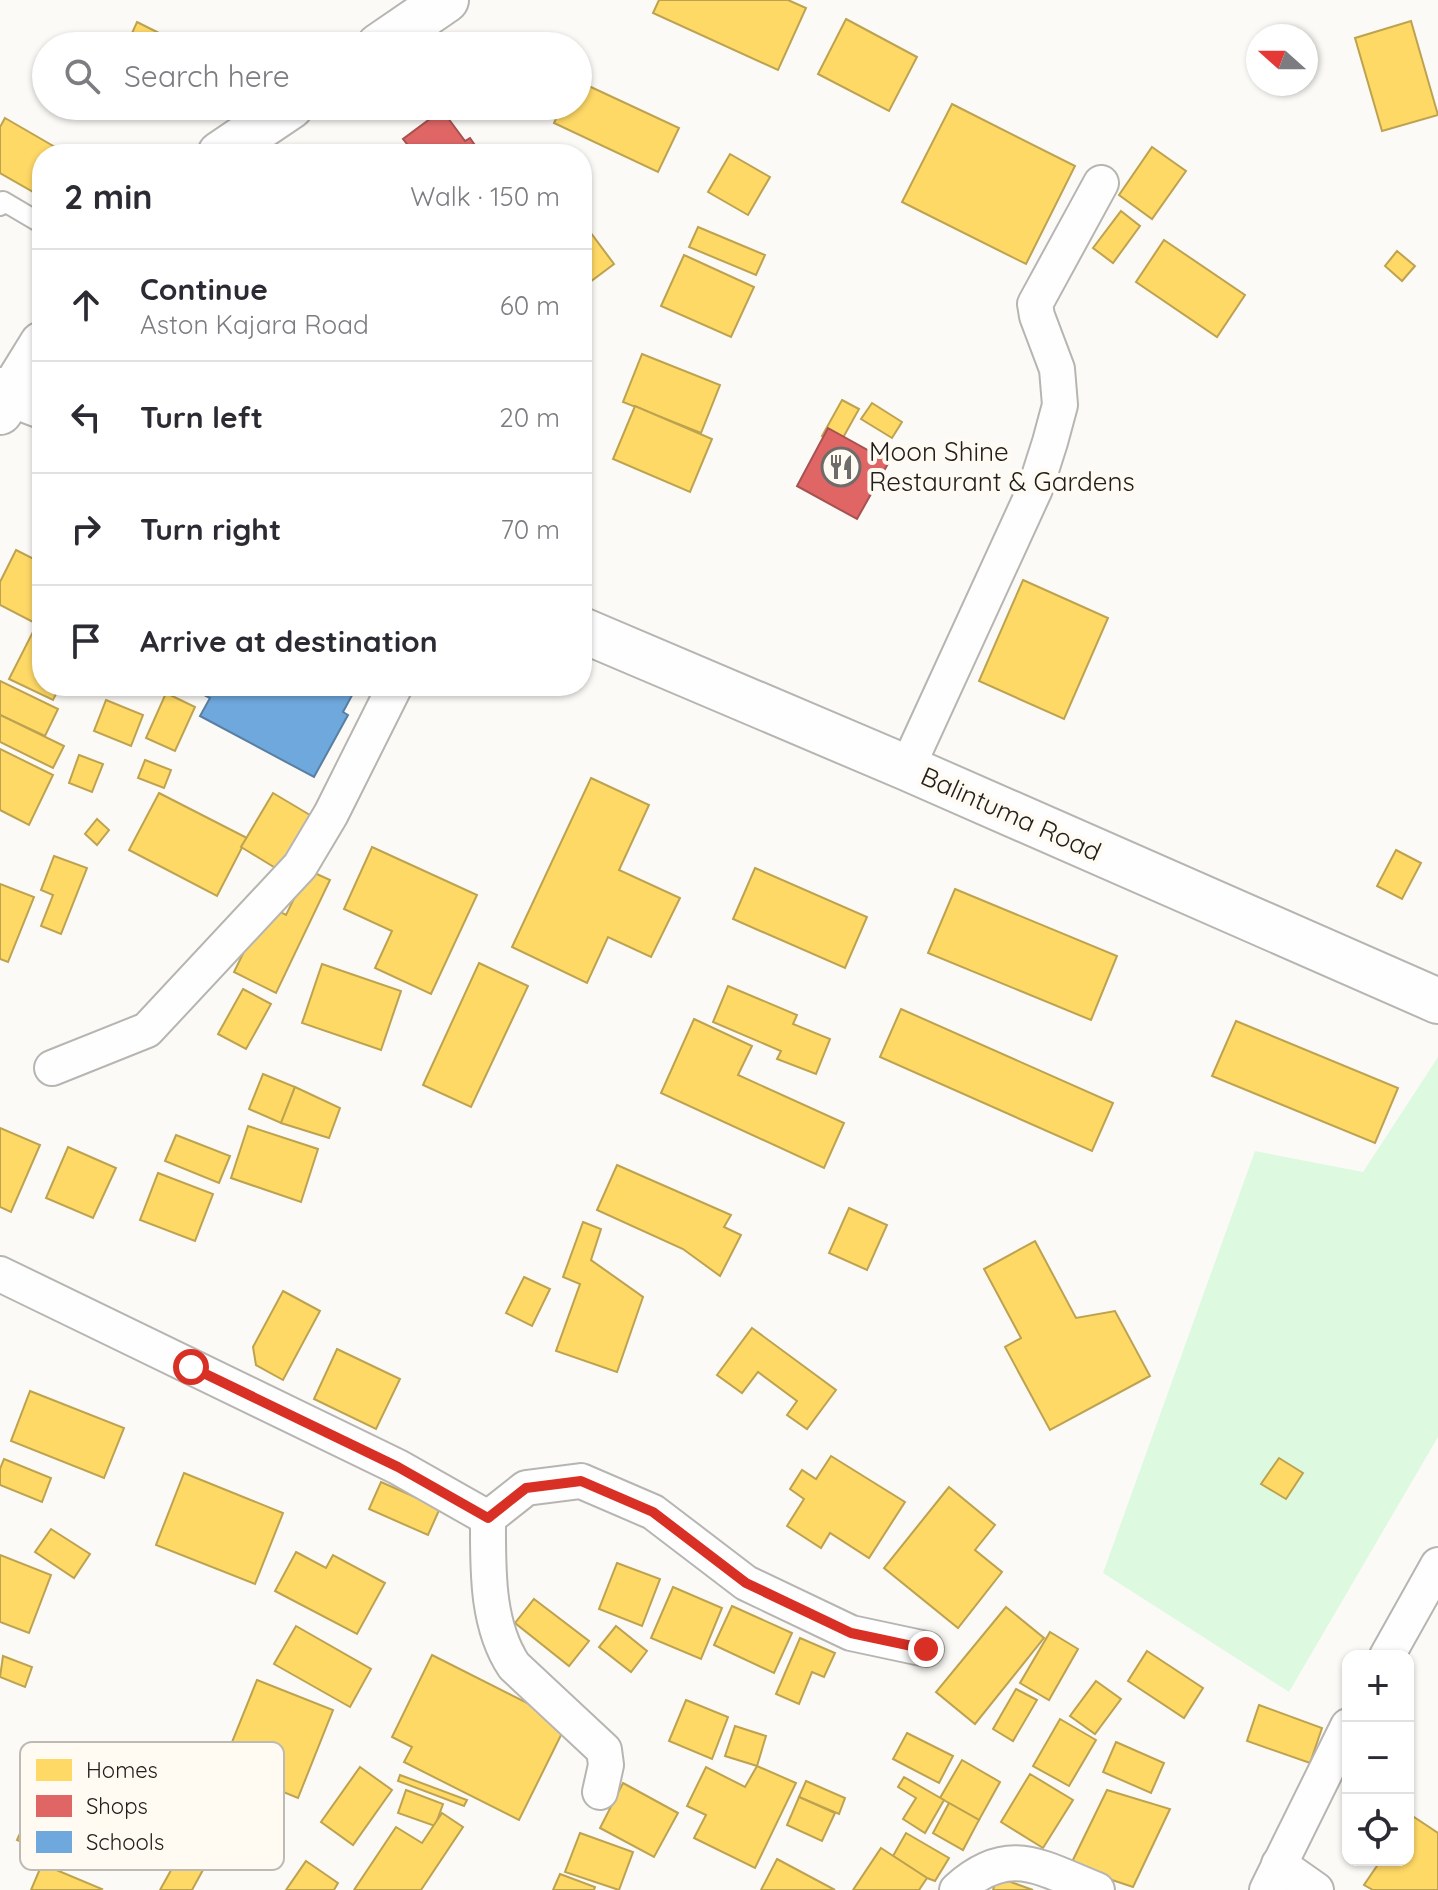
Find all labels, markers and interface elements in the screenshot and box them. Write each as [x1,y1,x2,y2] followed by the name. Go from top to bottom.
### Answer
[1246,24,1318,96] north arrow
[32,32,592,120] search box
[60,54,104,98] icon: search
[124,57,290,95] text: Search here
[64,175,153,218] text: 2 min
[410,180,560,213] text: Walk · 150 m
[140,270,268,308] text: Continue
[64,283,108,327] icon: ahead
[500,289,560,322] text: 60 m
[140,308,369,341] text: Aston Kajara Road
[64,395,108,439] icon: left
[140,398,263,436] text: Turn left
[499,401,560,434] text: 20 m
[869,435,1135,498] place label: Moon Shine Restaurant & Gardens
[820,446,862,488] restaurant icon: Moon Shine Restaurant & Gardens
[64,507,108,551] icon: right
[140,510,281,548] text: Turn right
[500,513,560,546] text: 70 m
[64,619,108,663] icon: arrive
[140,622,438,660] text: Arrive at destination
[916,759,1106,868] street label: Balintuma Road
[173,1349,209,1385] route start
[908,1631,944,1667] route end
[1342,1650,1414,1866] map controls
[1342,1650,1414,1722] button: +
[1342,1722,1414,1794] button: −
[20,1742,284,1870] legend
[86,1756,158,1784] text: Homes
[86,1792,148,1820] text: Shops
[1342,1794,1414,1866] button: locate
[86,1828,164,1856] text: Schools

